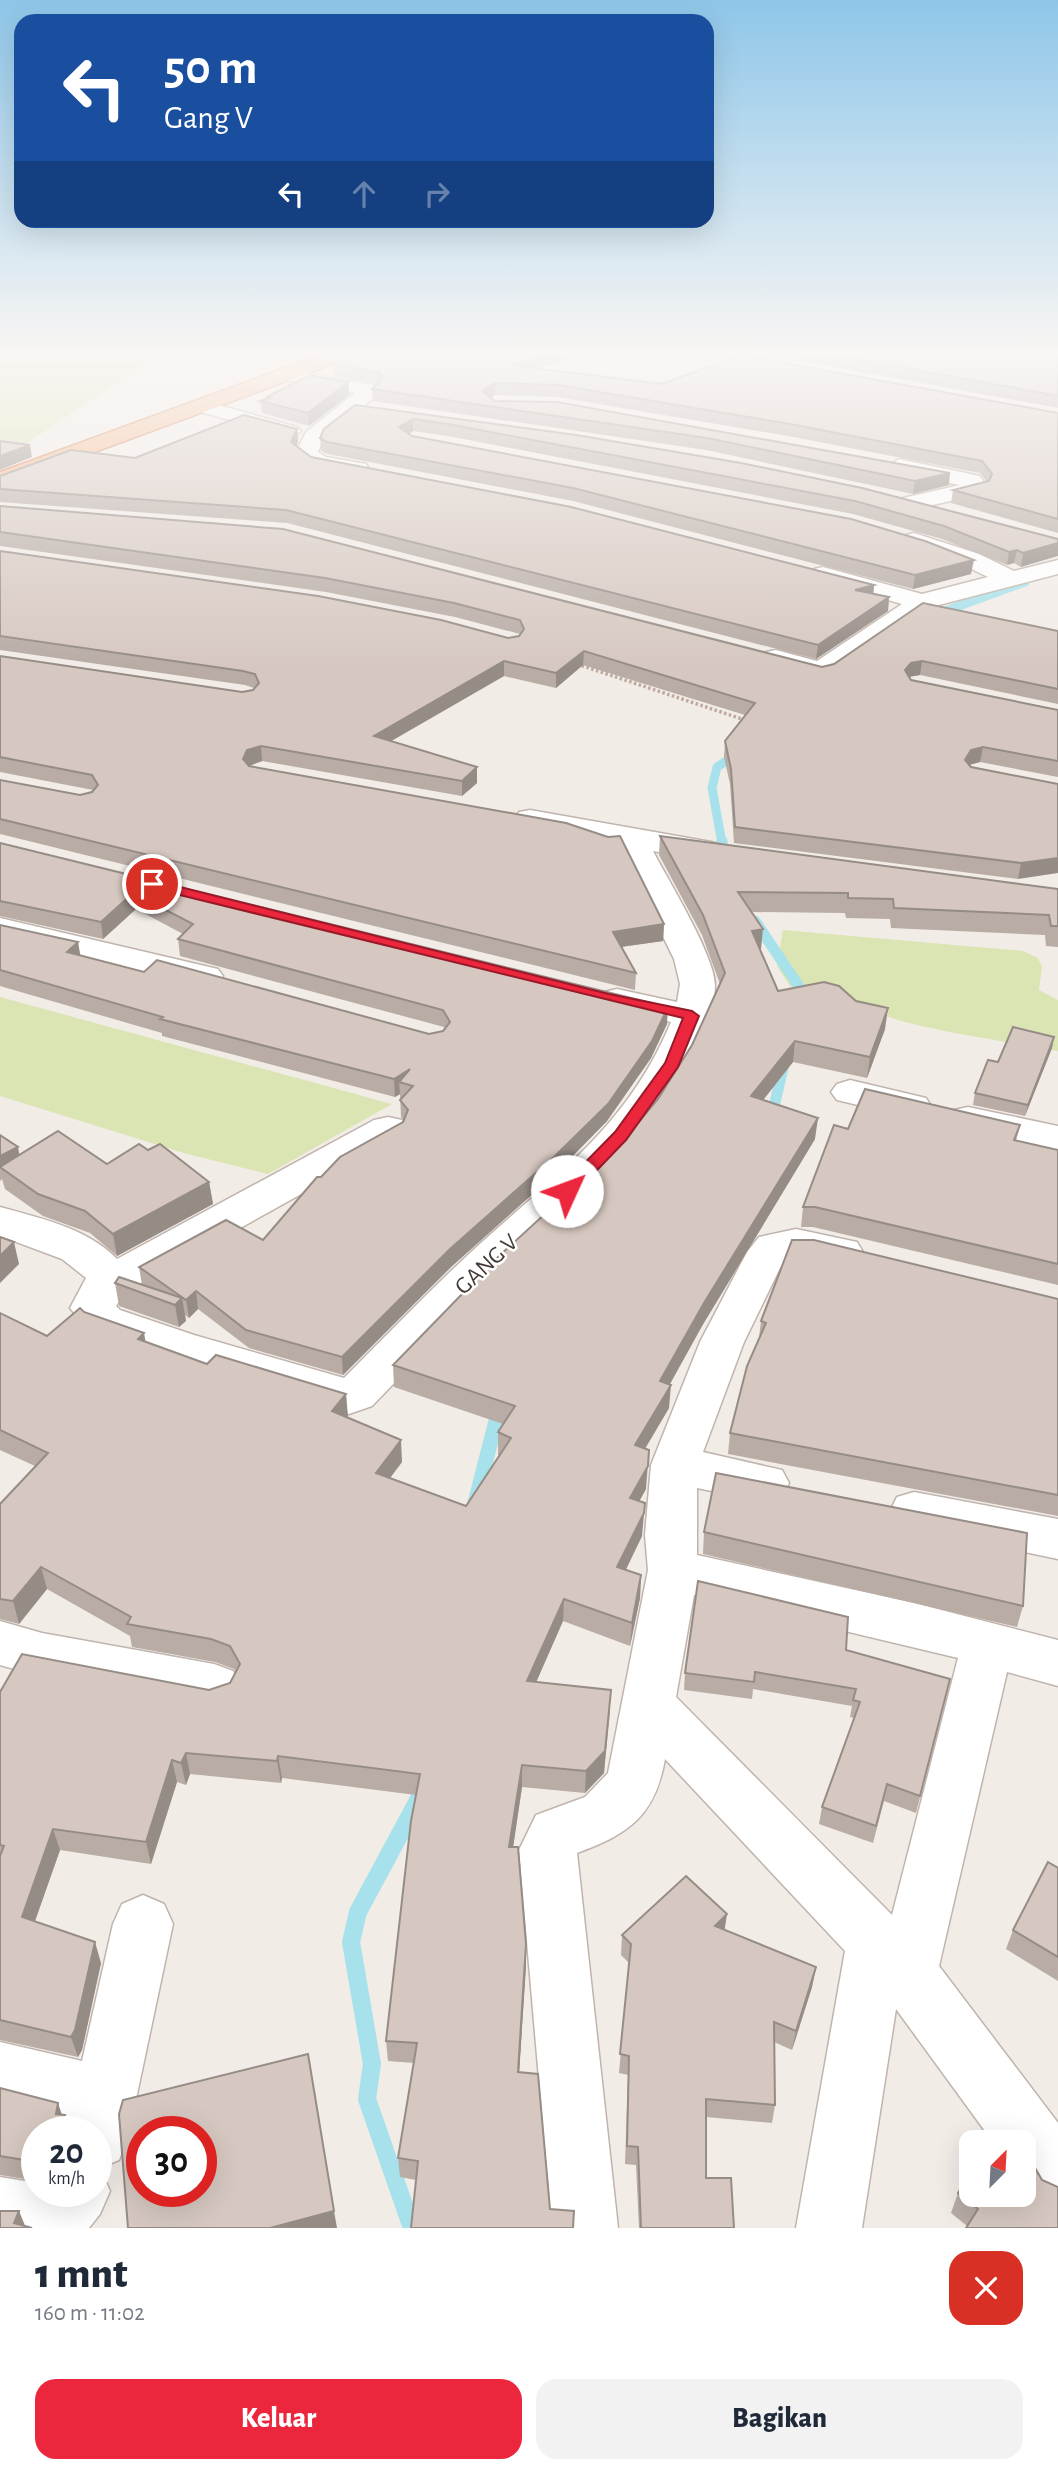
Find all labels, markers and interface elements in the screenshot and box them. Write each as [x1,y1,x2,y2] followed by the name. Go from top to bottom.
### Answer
[49,42,140,133] icon: left
[164,44,258,93] text: 50 m
[164,102,253,134] text: Gang V
[272,175,310,213] icon: left
[345,175,383,213] icon: ahead
[418,175,456,213] icon: right
[122,854,182,914] pin
[133,865,171,903] icon: arrive
[530,1154,604,1228] position arrow
[451,1230,523,1299] street label: GANG V
[126,2116,217,2207] speed limit sign: 30
[959,2130,1036,2207] north arrow
[959,2130,1036,2207] map controls
[49,2135,84,2170] text: 20
[48,2170,85,2188] text: km/h
[949,2251,1023,2325] button: close
[35,2253,128,2295] text: 1 mnt
[35,2302,145,2325] text: 160 m · 11:02
[35,2379,522,2459] button: Keluar
[536,2379,1023,2459] button: Bagikan

